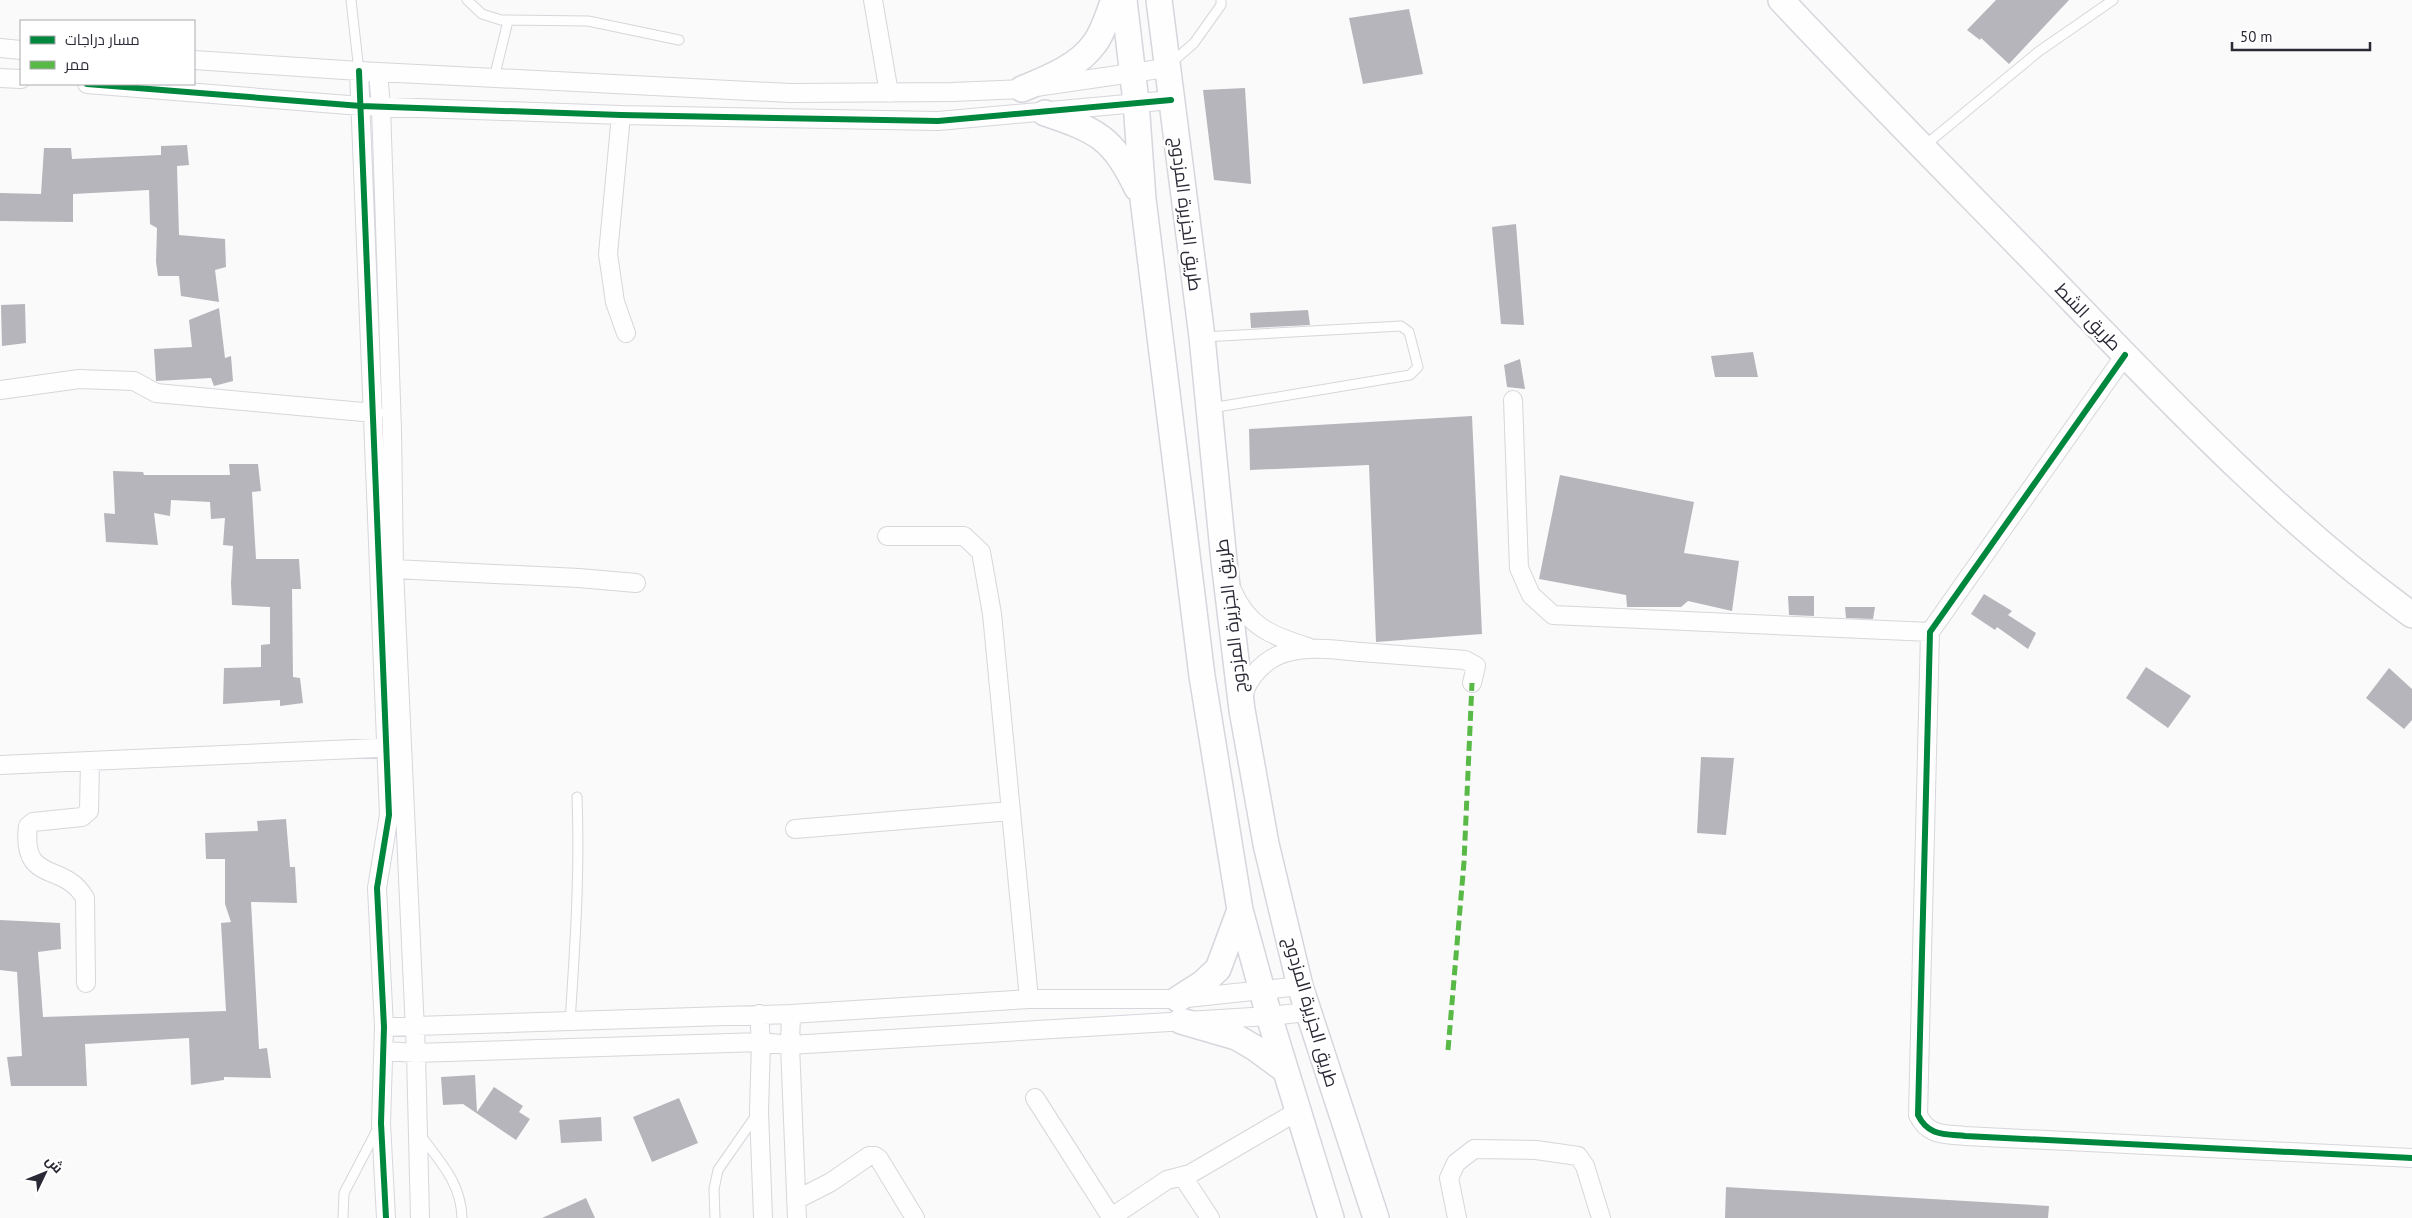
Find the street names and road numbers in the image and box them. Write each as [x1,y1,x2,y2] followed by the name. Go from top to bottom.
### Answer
[1165,135,1207,293] street label: طريق الجزيرة المزدوج
[2050,278,2126,356] street label: طريق الشط
[1210,537,1252,695] street label: طريق الجزيرة المزدوج
[1278,934,1344,1090] street label: طريق الجزيرة المزدوج

